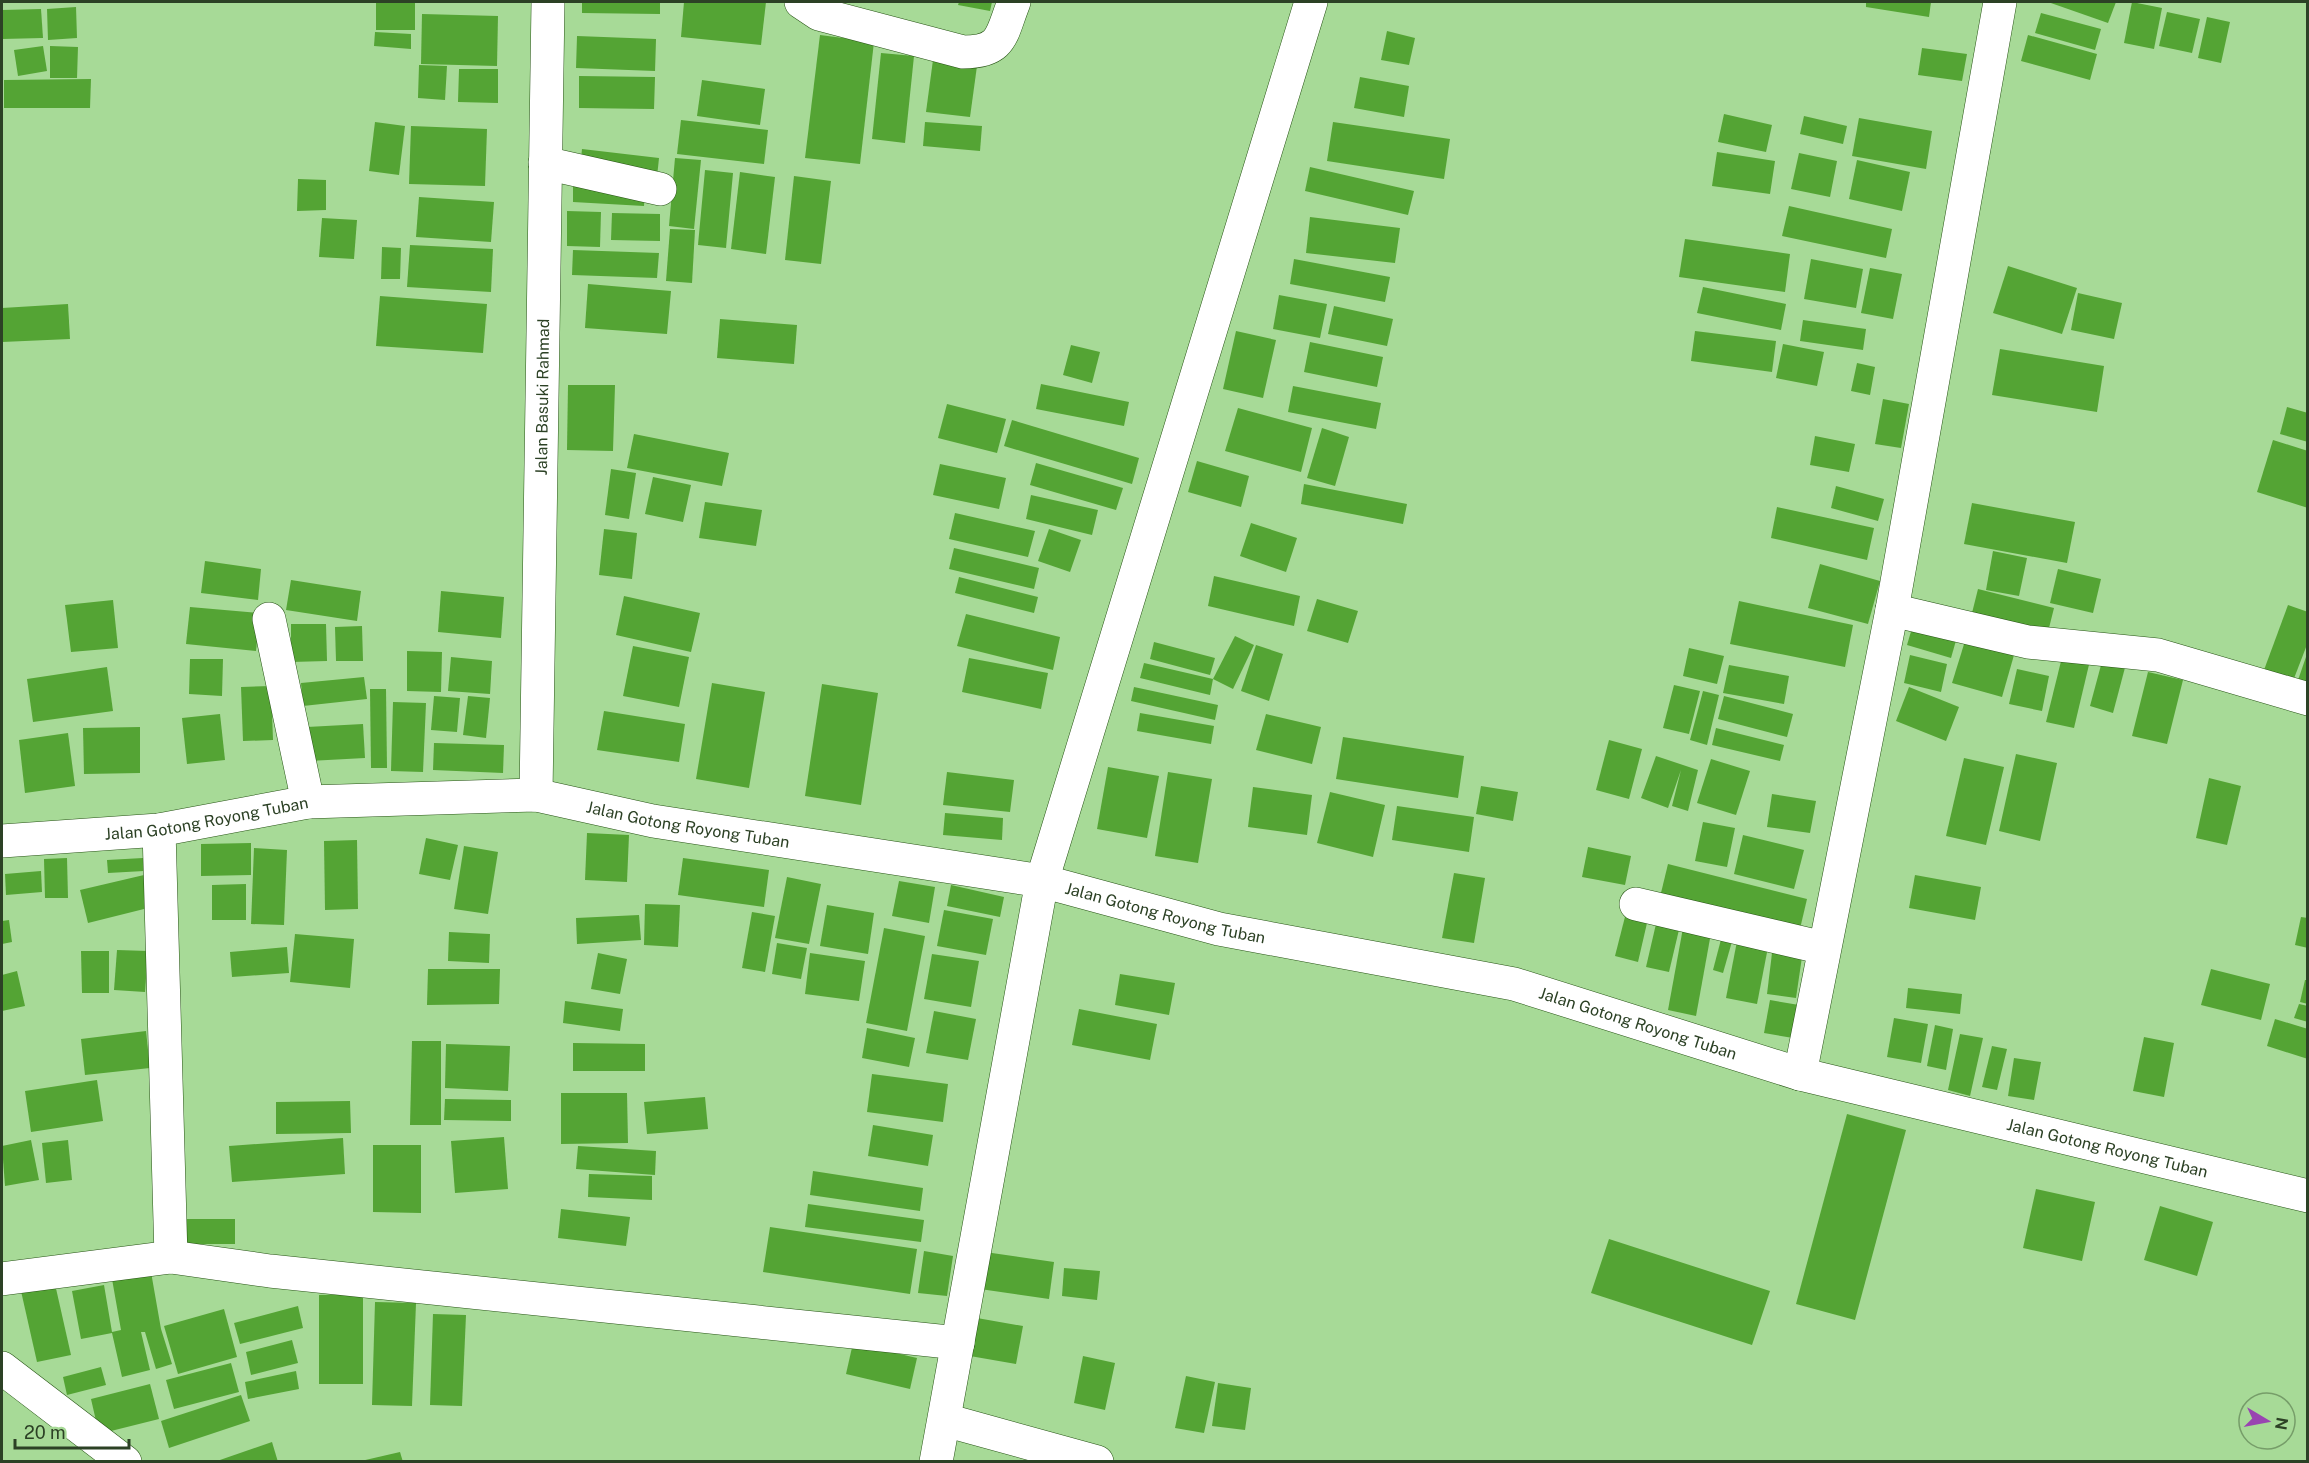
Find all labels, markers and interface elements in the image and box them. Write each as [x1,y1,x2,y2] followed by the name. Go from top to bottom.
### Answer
[532,319,553,476] street label: Jalan Basuki Rahmad
[104,793,310,844] street label: Jalan Gotong Royong Tuban
[584,797,791,852] street label: Jalan Gotong Royong Tuban
[1063,879,1267,947] street label: Jalan Gotong Royong Tuban
[1537,983,1739,1063] street label: Jalan Gotong Royong Tuban
[2005,1115,2210,1182] street label: Jalan Gotong Royong Tuban
[2237,1391,2297,1451] north arrow
[15,1412,129,1450] scale bar
[2271,1416,2292,1431] text: N
[24,1422,66,1443] text: 20 m

